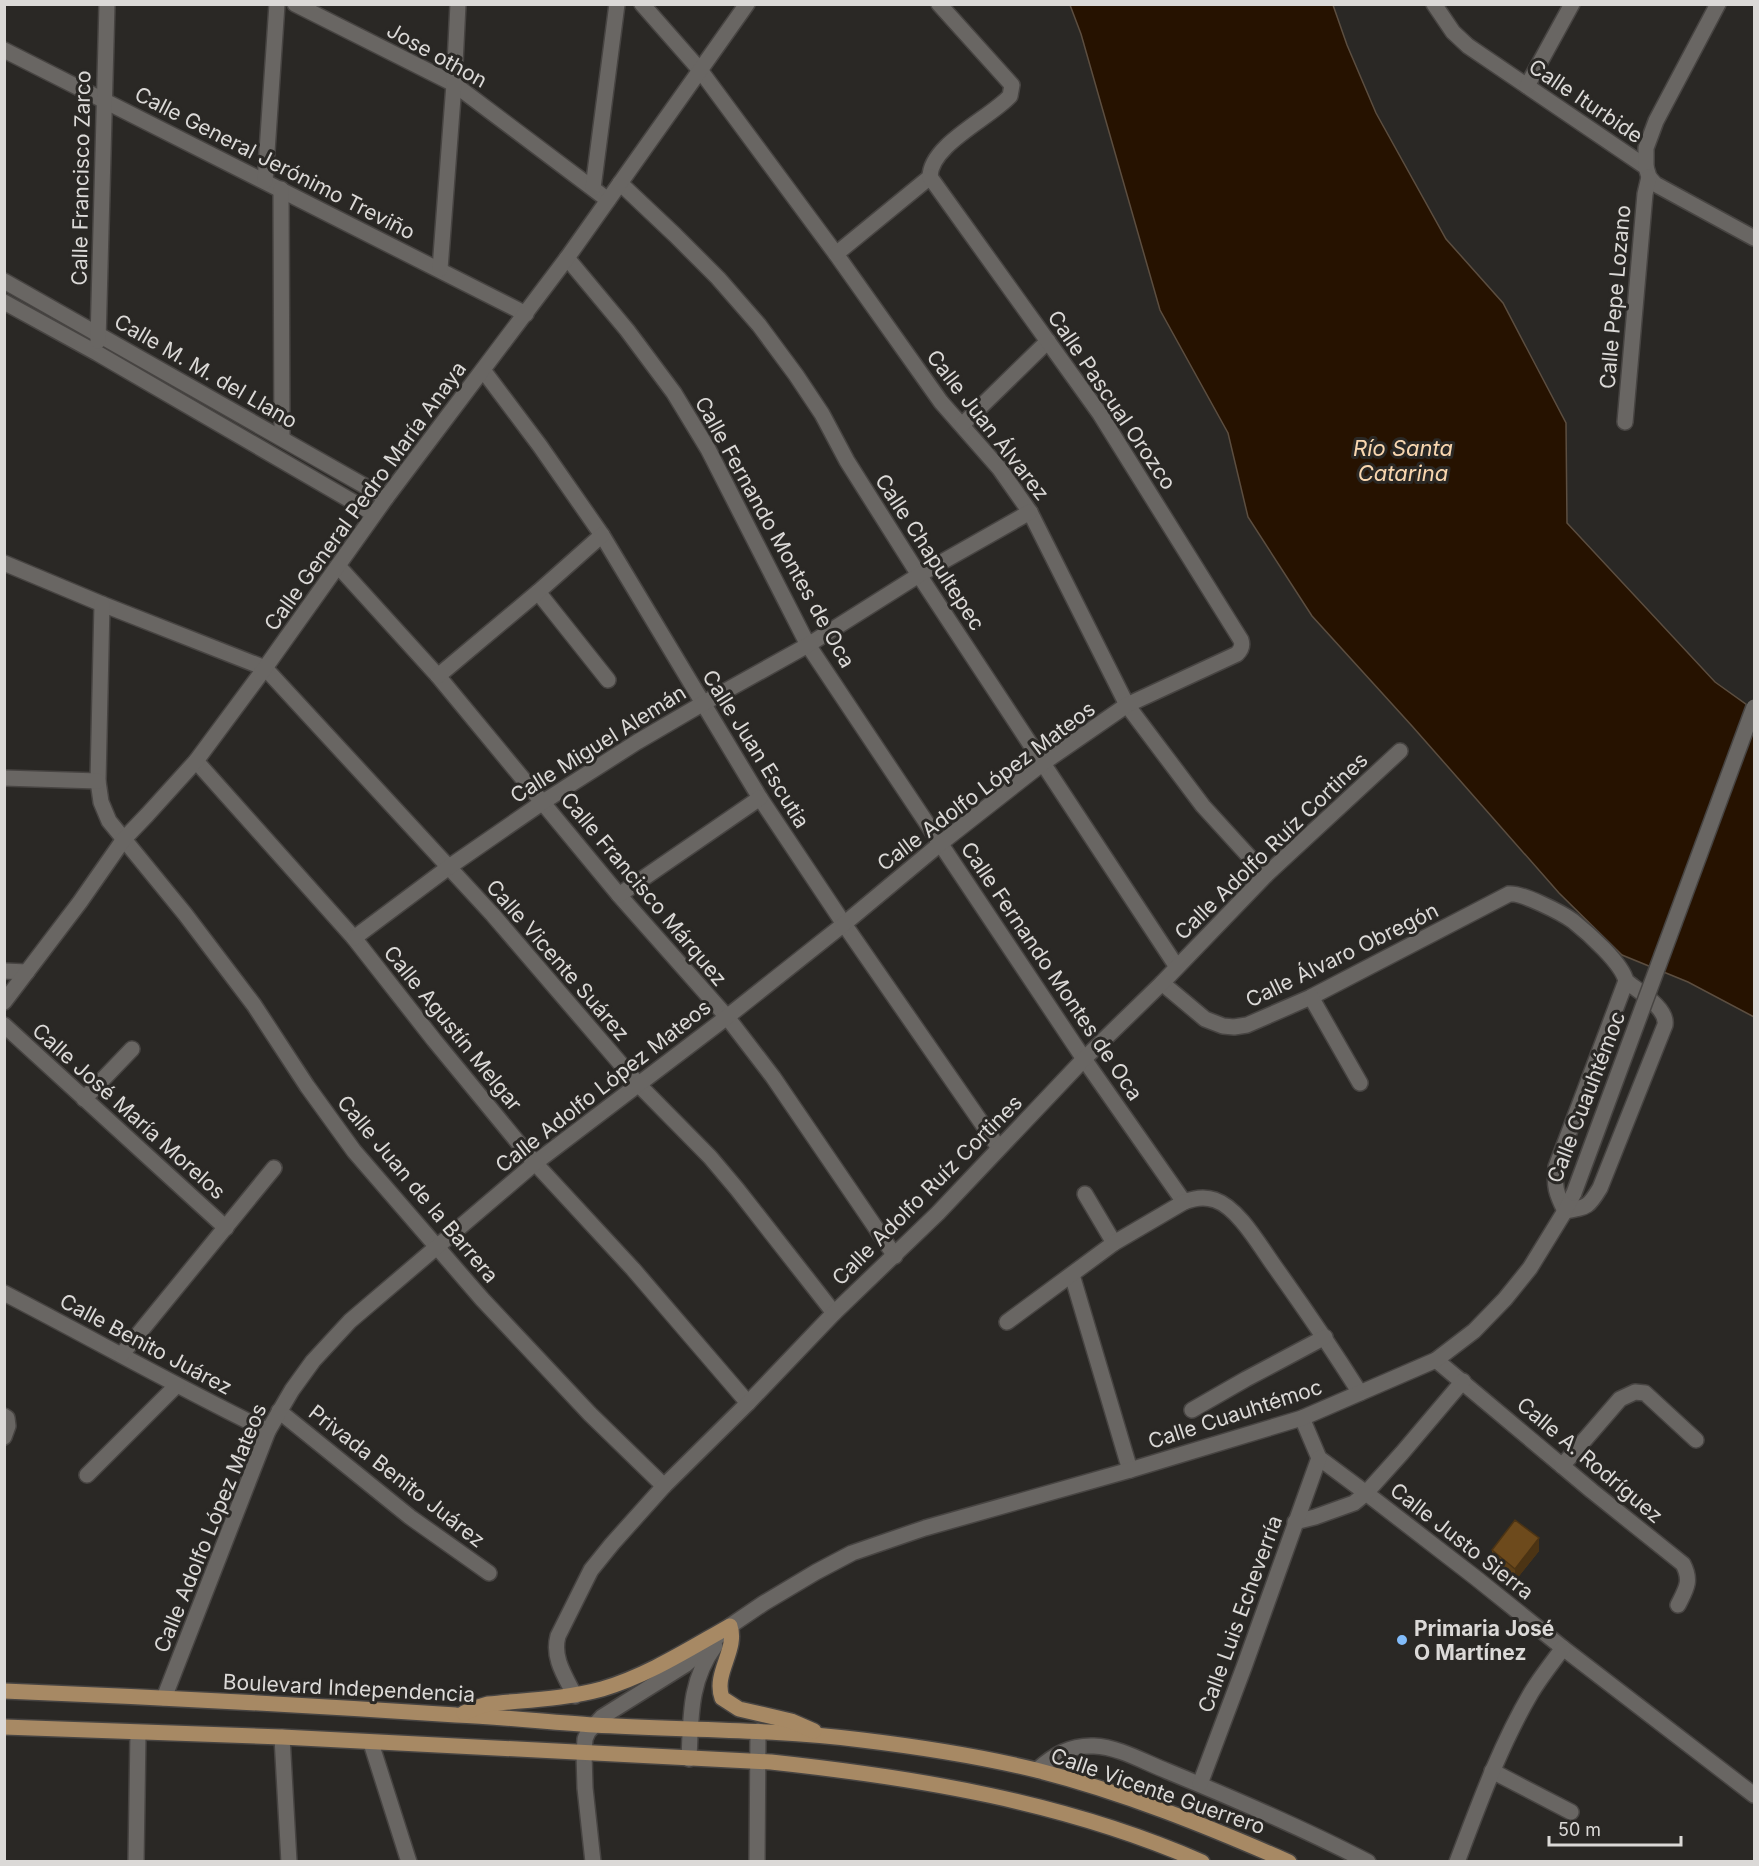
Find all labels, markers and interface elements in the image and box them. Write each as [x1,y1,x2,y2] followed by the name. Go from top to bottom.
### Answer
[383,17,491,93] street label: Jose othon
[1524,54,1648,148] street label: Calle Iturbide
[67,70,95,286] street label: Calle Francisco Zarco
[131,81,419,245] street label: Calle General Jerónimo Treviño
[1595,204,1635,390] street label: Calle Pepe Lozano
[1043,306,1181,494] street label: Calle Pascual Orozco
[110,308,302,434] street label: Calle M. M. del Llano
[921,344,1055,505] street label: Calle Juan Álvarez
[259,356,471,636] street label: Calle General Pedro María Anaya
[690,392,860,672] street label: Calle Fernando Montes de Oca
[1353,435,1453,486] water label: Río Santa Catarina
[870,469,990,635] street label: Calle Chapultepec
[697,665,815,833] street label: Calle Juan Escutia
[506,680,690,808] street label: Calle Miguel Alemán
[872,696,1100,876] street label: Calle Adolfo López Mateos
[1169,747,1373,945] street label: Calle Adolfo Ruíz Cortines
[556,787,732,991] street label: Calle Francisco Márquez
[956,837,1148,1105] street label: Calle Fernando Montes de Oca
[481,874,635,1046] street label: Calle Vicente Suárez
[1241,897,1442,1013] street label: Calle Álvaro Obregón
[379,940,527,1116] street label: Calle Agustín Melgar
[490,994,716,1178] street label: Calle Adolfo López Mateos
[1542,1008,1630,1186] street label: Calle Cuauhtémoc
[27,1018,231,1204] street label: Calle José María Morelos
[332,1090,504,1288] street label: Calle Juan de la Barrera
[827,1090,1027,1290] street label: Calle Adolfo Ruíz Cortines
[56,1288,236,1400] street label: Calle Benito Juárez
[1145,1374,1325,1454] street label: Calle Cuauhtémoc
[1512,1392,1668,1528] street label: Calle A. Rodríguez
[304,1399,490,1553] street label: Privada Benito Juárez
[149,1400,271,1656] street label: Calle Adolfo López Mateos
[1385,1477,1539,1605] street label: Calle Justo Sierra
[1193,1512,1287,1716] street label: Calle Luis Echeverría
[1414,1616,1554,1665] place label: Primaria José O Martínez
[1395,1633,1409,1647] marker: Primaria José O Martínez
[222,1669,476,1707] street label: Boulevard Independencia
[1048,1743,1268,1839] street label: Calle Vicente Guerrero
[1549,1809,1681,1847] scale bar
[1558,1819,1601,1840] text: 50 m

